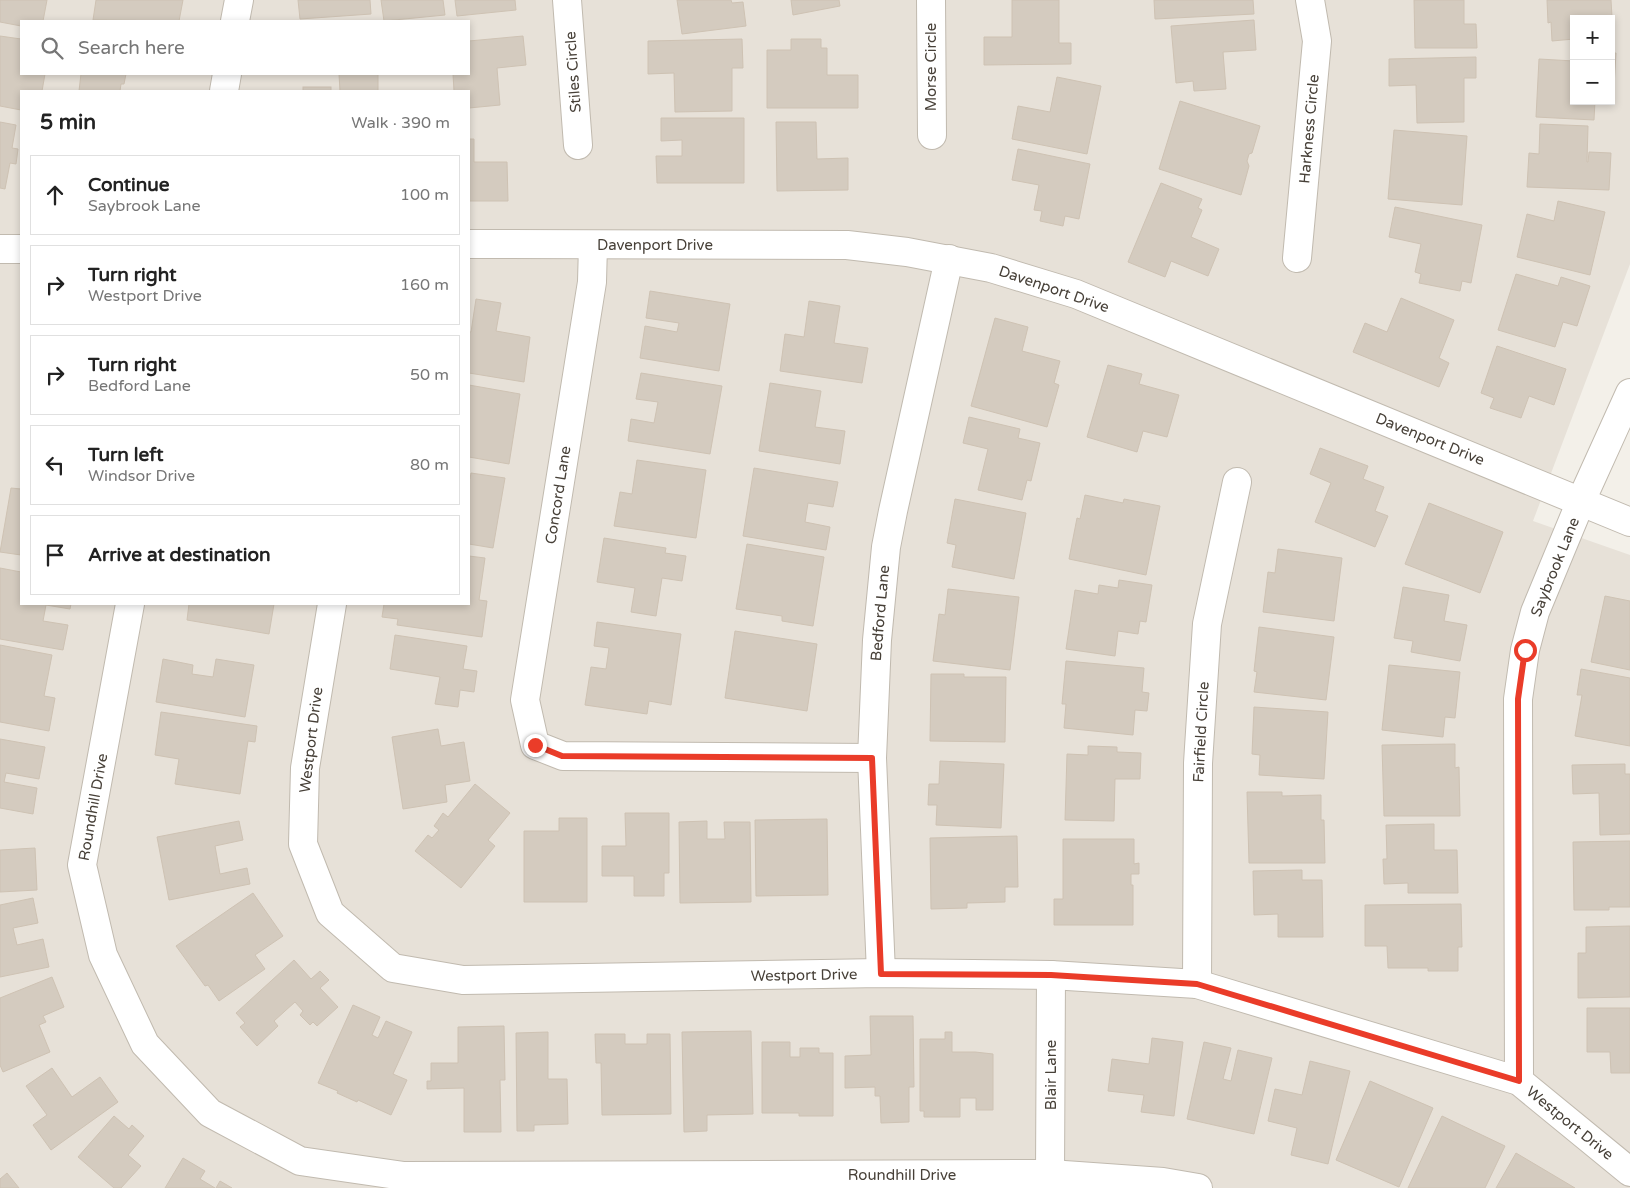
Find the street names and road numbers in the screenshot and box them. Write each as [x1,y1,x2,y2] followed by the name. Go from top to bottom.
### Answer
[922,23,940,111] street label: Morse Circle
[561,31,585,113] street label: Stiles Circle
[1295,74,1323,184] street label: Harkness Circle
[597,236,713,254] street label: Davenport Drive
[996,262,1112,316] street label: Davenport Drive
[1373,409,1487,469] street label: Davenport Drive
[541,445,575,545] street label: Concord Lane
[1527,515,1583,619] street label: Saybrook Lane
[867,564,893,662] street label: Bedford Lane
[1189,681,1213,783] street label: Fairfield Circle
[296,686,326,794] street label: Westport Drive
[75,752,111,862] street label: Roundhill Drive
[750,965,858,985] street label: Westport Drive
[1042,1040,1060,1110] street label: Blair Lane
[1523,1082,1617,1164] street label: Westport Drive
[848,1166,956,1184] street label: Roundhill Drive

